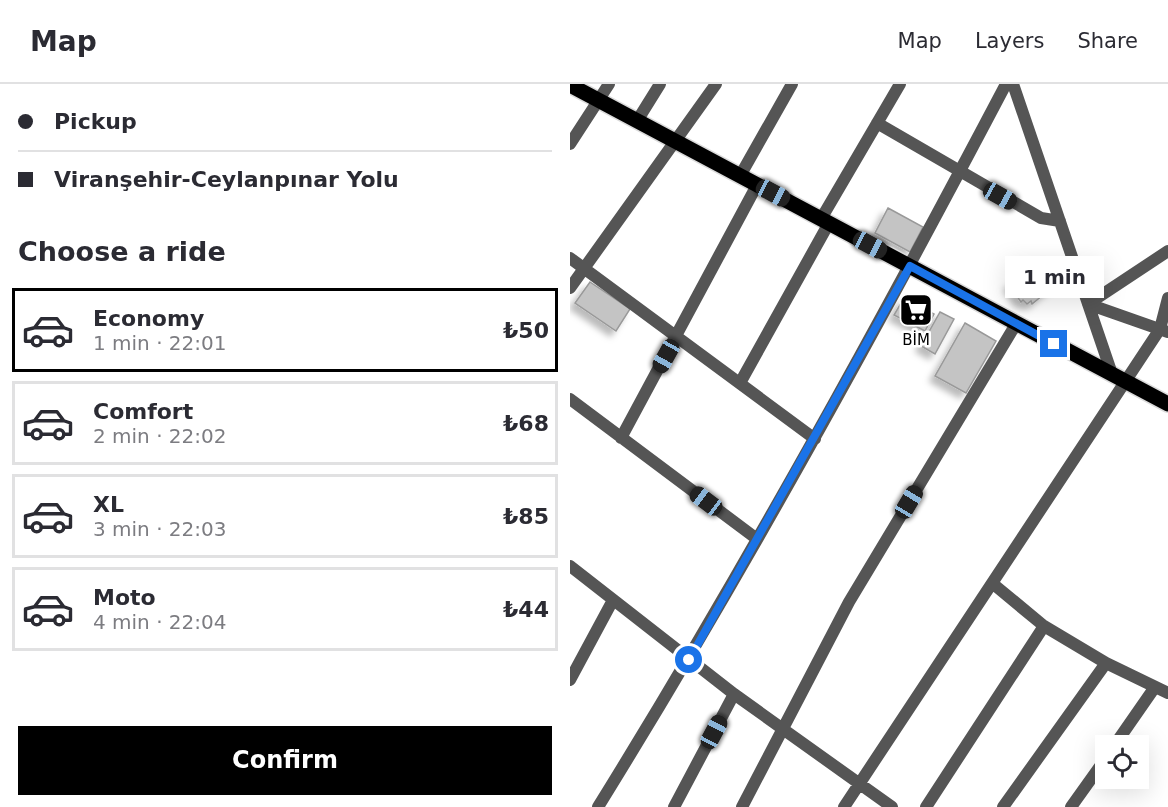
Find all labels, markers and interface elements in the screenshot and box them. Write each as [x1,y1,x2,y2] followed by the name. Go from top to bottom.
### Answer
[30,25,97,58] text: Map
[898,29,942,53] text: Map
[975,29,1044,53] text: Layers
[1077,29,1138,53] text: Share
[54,109,137,134] text: Pickup
[54,167,399,192] text: Viranşehir-Ceylanpınar Yolu
[753,177,793,209] car
[980,179,1020,213] car
[850,229,890,261] car
[18,236,226,267] text: Choose a ride
[1004,257,1104,299] callout: 1 min
[1023,265,1086,289] text: 1 min
[898,292,934,328] supermarket icon: BİM
[21,303,75,357] icon: car
[93,306,204,331] text: Economy
[503,318,549,343] text: ₺50
[902,330,930,349] place label: BİM
[1040,330,1067,357] route end
[93,331,227,355] text: 1 min · 22:01
[649,336,683,376] car
[21,396,75,450] icon: car
[93,399,193,424] text: Comfort
[503,411,549,436] text: ₺68
[93,424,227,448] text: 2 min · 22:02
[892,482,926,522] car
[686,483,726,519] car
[21,489,75,543] icon: car
[93,492,124,517] text: XL
[503,504,549,529] text: ₺85
[93,517,227,541] text: 3 min · 22:03
[21,582,75,636] icon: car
[93,585,156,610] text: Moto
[503,597,549,622] text: ₺44
[93,610,227,634] text: 4 min · 22:04
[675,646,702,673] route start
[698,712,730,752] car
[18,726,552,795] button: Confirm
[1095,735,1149,789] map controls
[1095,735,1149,789] button: locate

